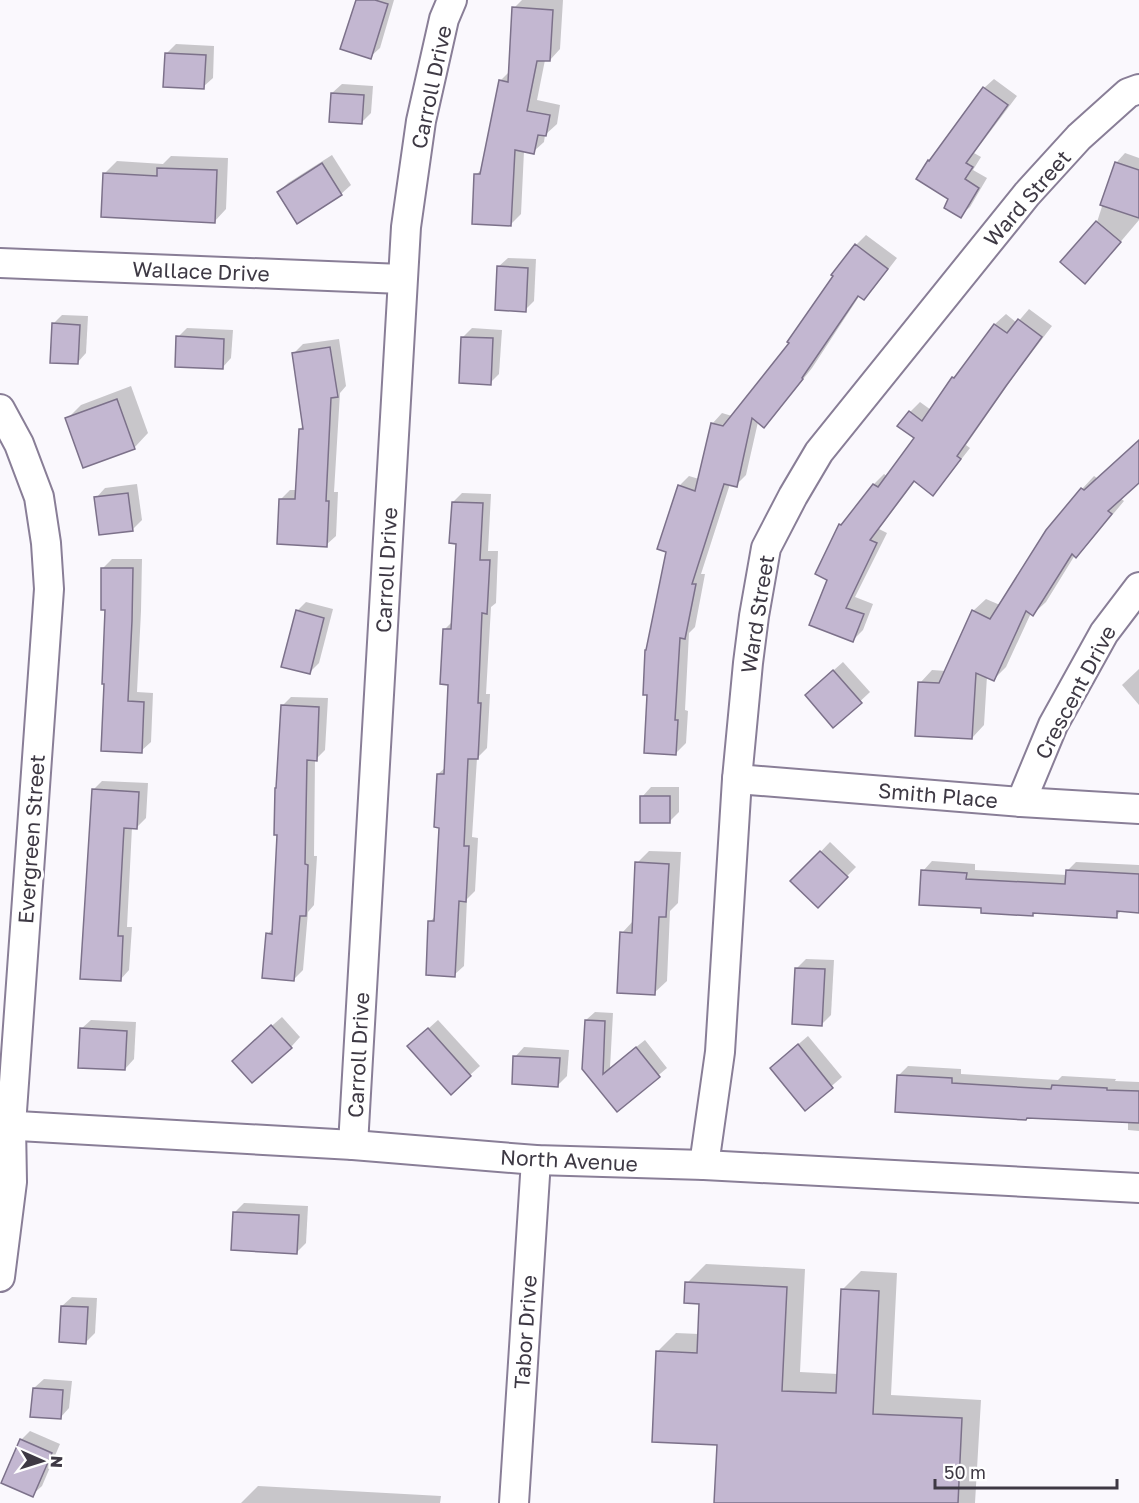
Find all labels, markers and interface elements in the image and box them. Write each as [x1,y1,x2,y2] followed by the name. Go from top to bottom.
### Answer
[405,23,457,151] street label: Carroll Drive
[978,144,1076,252] street label: Ward Street
[132,256,270,286] street label: Wallace Drive
[370,507,402,633] street label: Carroll Drive
[735,553,779,675] street label: Ward Street
[1029,621,1121,763] street label: Crescent Drive
[12,753,50,925] street label: Evergreen Street
[877,777,999,813] street label: Smith Place
[342,992,374,1118] street label: Carroll Drive
[499,1143,639,1177] street label: North Avenue
[508,1274,542,1390] street label: Tabor Drive
[12,1431,72,1491] north arrow
[935,1452,1116,1490] scale bar
[47,1455,67,1468] text: N
[944,1461,986,1483] text: 50 m

